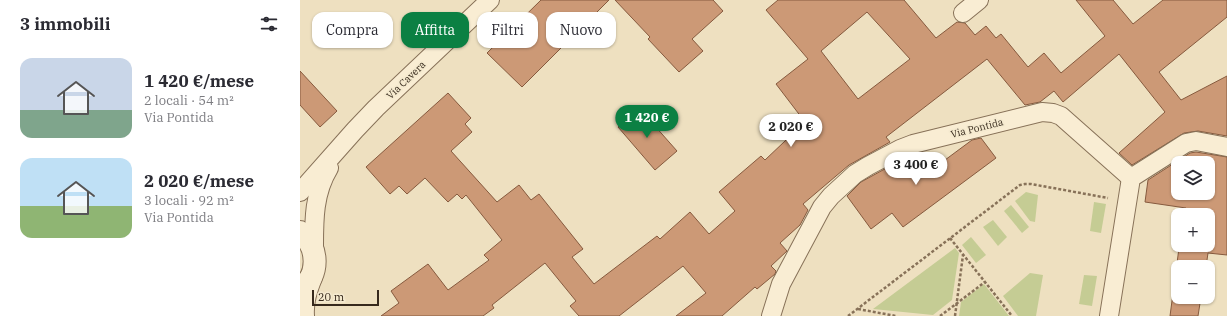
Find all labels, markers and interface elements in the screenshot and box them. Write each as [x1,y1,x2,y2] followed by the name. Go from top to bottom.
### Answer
[312,12,393,48] chip: Compra
[401,12,469,48] chip: Affitta
[477,12,538,48] chip: Filtri
[546,12,616,48] chip: Nuovo
[20,13,110,35] text: 3 immobili
[258,13,280,35] icon: filters
[384,58,429,102] street label: Via Cavera
[144,70,254,92] text: 1 420 €/mese
[52,74,100,122] icon: home
[144,92,234,109] text: 2 locali · 54 m²
[610,105,684,139] pin: 1 420 €
[144,109,214,126] text: Via Pontida
[624,109,670,126] text: 1 420 €
[754,114,828,148] pin: 2 020 €
[949,115,1005,141] street label: Via Pontida
[768,118,814,135] text: 2 020 €
[879,152,953,186] pin: 3 400 €
[893,156,939,173] text: 3 400 €
[1171,156,1215,304] map controls
[1171,156,1215,200] button: layers
[144,170,254,192] text: 2 020 €/mese
[52,174,100,222] icon: home
[144,192,234,209] text: 3 locali · 92 m²
[1171,208,1215,252] button: +
[144,209,214,226] text: Via Pontida
[1171,260,1215,304] button: −
[312,288,379,307] scale bar
[318,290,344,304] text: 20 m

